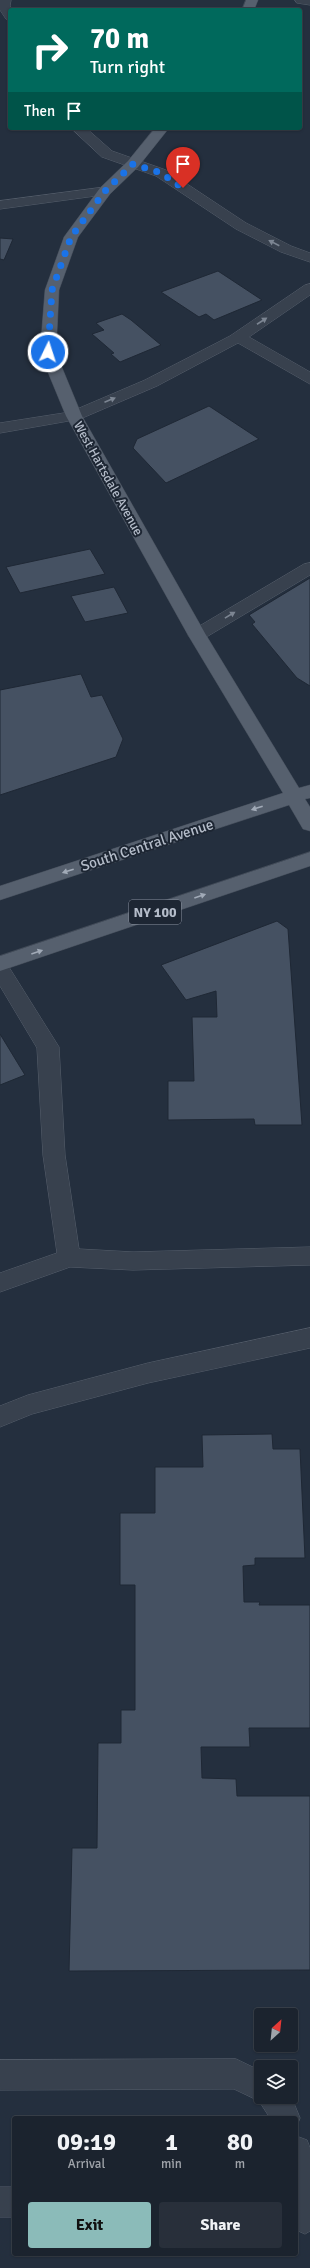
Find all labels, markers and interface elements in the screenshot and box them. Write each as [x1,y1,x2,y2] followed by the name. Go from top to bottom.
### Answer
[90,22,149,56] text: 70 m
[24,24,76,76] icon: right
[90,56,165,78] text: Turn right
[63,100,85,122] icon: arrive
[24,102,55,120] text: Then
[166,147,200,188] pin
[172,153,194,175] icon: arrive
[268,240,280,246] one-way arrow
[256,317,268,324] one-way arrow
[27,331,69,373] position arrow
[105,397,117,403] one-way arrow
[70,419,146,538] street label: West Hartsdale Avenue
[224,612,236,619] one-way arrow
[251,805,263,811] one-way arrow
[78,815,216,875] street label: South Central Avenue
[61,868,73,874] one-way arrow
[194,893,206,899] one-way arrow
[129,900,181,924] road number: NY 100
[31,948,43,954] one-way arrow
[254,2008,298,2052] north arrow
[254,2008,298,2104] map controls
[254,2060,298,2104] button: layers
[57,2127,116,2157] text: 09:19
[165,2127,178,2157] text: 1
[227,2127,253,2157] text: 80
[68,2156,105,2172] text: Arrival
[161,2156,182,2172] text: min
[235,2156,245,2172] text: m
[28,2202,151,2248] button: Exit
[159,2202,282,2248] button: Share

